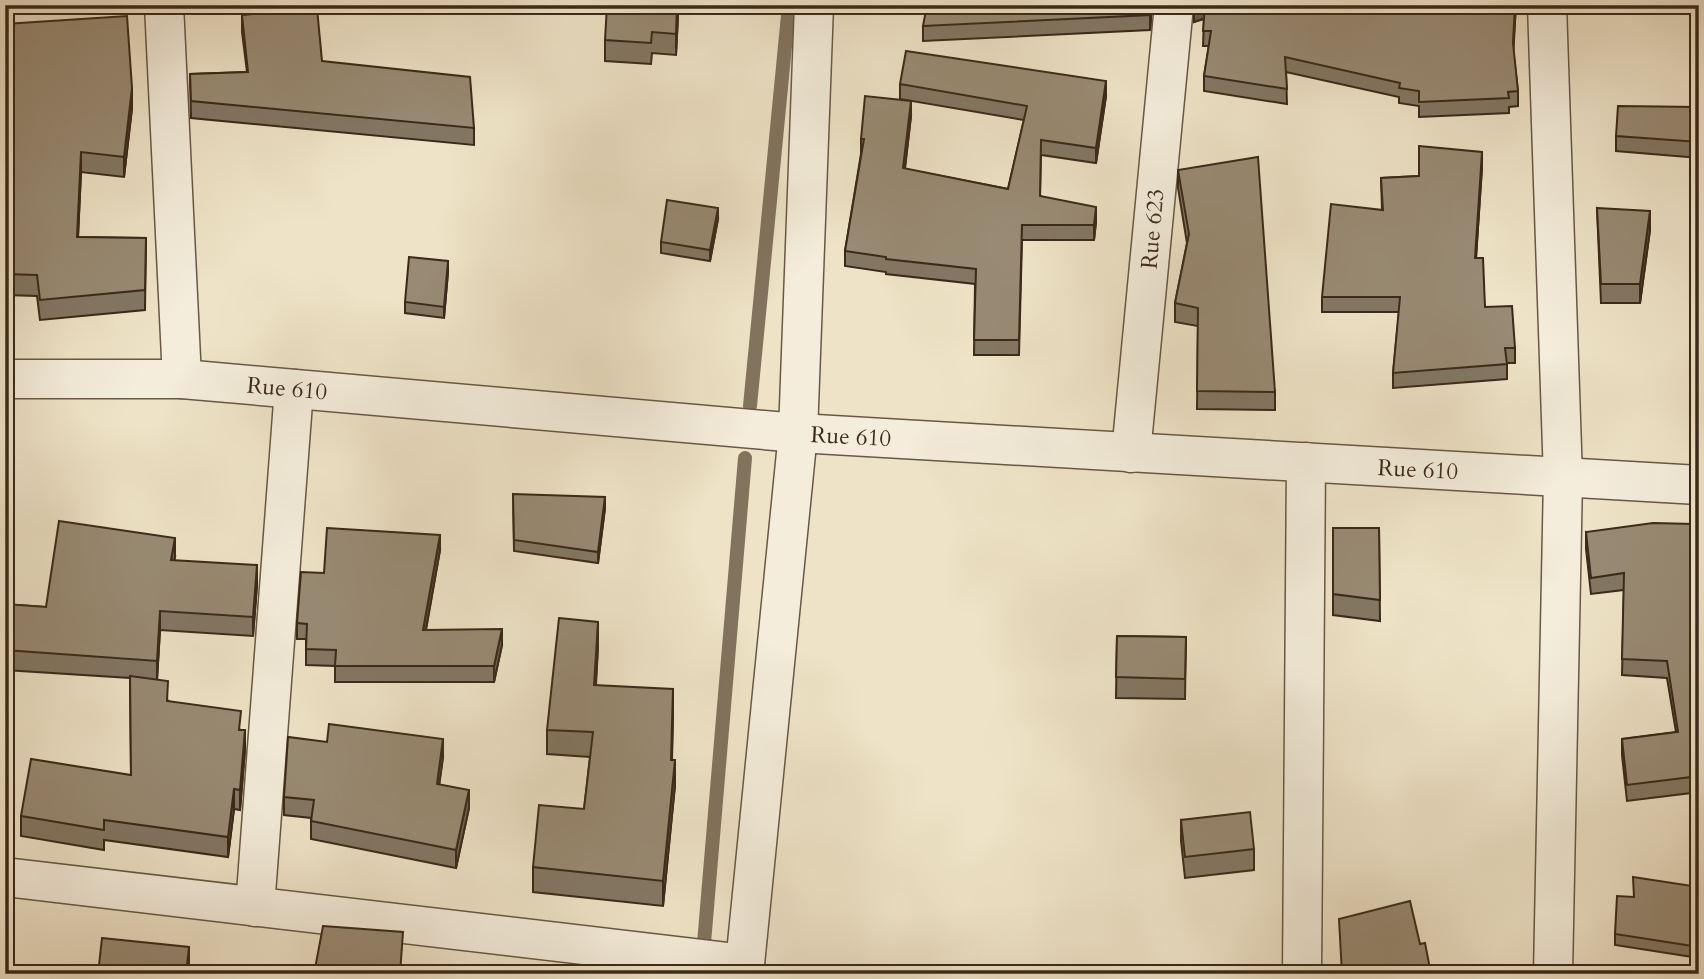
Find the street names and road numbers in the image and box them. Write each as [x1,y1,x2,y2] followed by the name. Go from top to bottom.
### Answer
[1134,188,1171,271] street label: Rue 623
[245,370,328,407] street label: Rue 610
[810,419,892,454] street label: Rue 610
[1377,452,1459,487] street label: Rue 610

